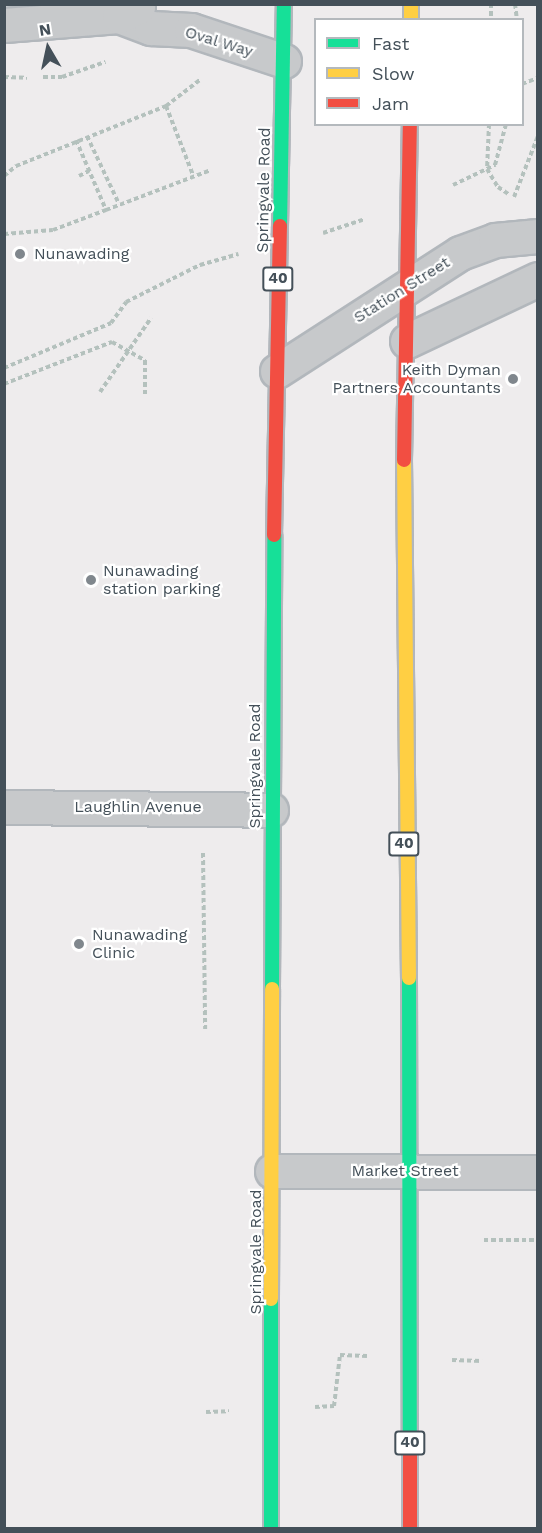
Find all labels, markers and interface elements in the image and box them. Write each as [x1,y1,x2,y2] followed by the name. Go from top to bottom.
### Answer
[18,18,78,78] north arrow
[314,18,524,126] legend
[38,19,52,40] text: N
[182,22,256,62] street label: Oval Way
[372,33,409,54] text: Fast
[372,63,415,84] text: Slow
[372,93,409,114] text: Jam
[253,127,275,253] street label: Springvale Road
[34,244,129,264] place label: Nunawading
[11,245,29,263] marker: Nunawading
[350,253,454,327] street label: Station Street
[262,267,294,291] road number: 40
[332,360,501,398] place label: Keith Dyman Partners Accountants
[506,372,520,386] marker: Keith Dyman Partners Accountants
[103,561,220,599] place label: Nunawading station parking
[84,573,98,587] marker: Nunawading station parking
[245,703,265,829] street label: Springvale Road
[74,797,202,817] street label: Laughlin Avenue
[388,832,420,856] road number: 40
[92,925,187,963] place label: Nunawading Clinic
[70,935,88,953] marker: Nunawading Clinic
[351,1161,459,1181] street label: Market Street
[246,1189,266,1315] street label: Springvale Road
[394,1431,426,1455] road number: 40

